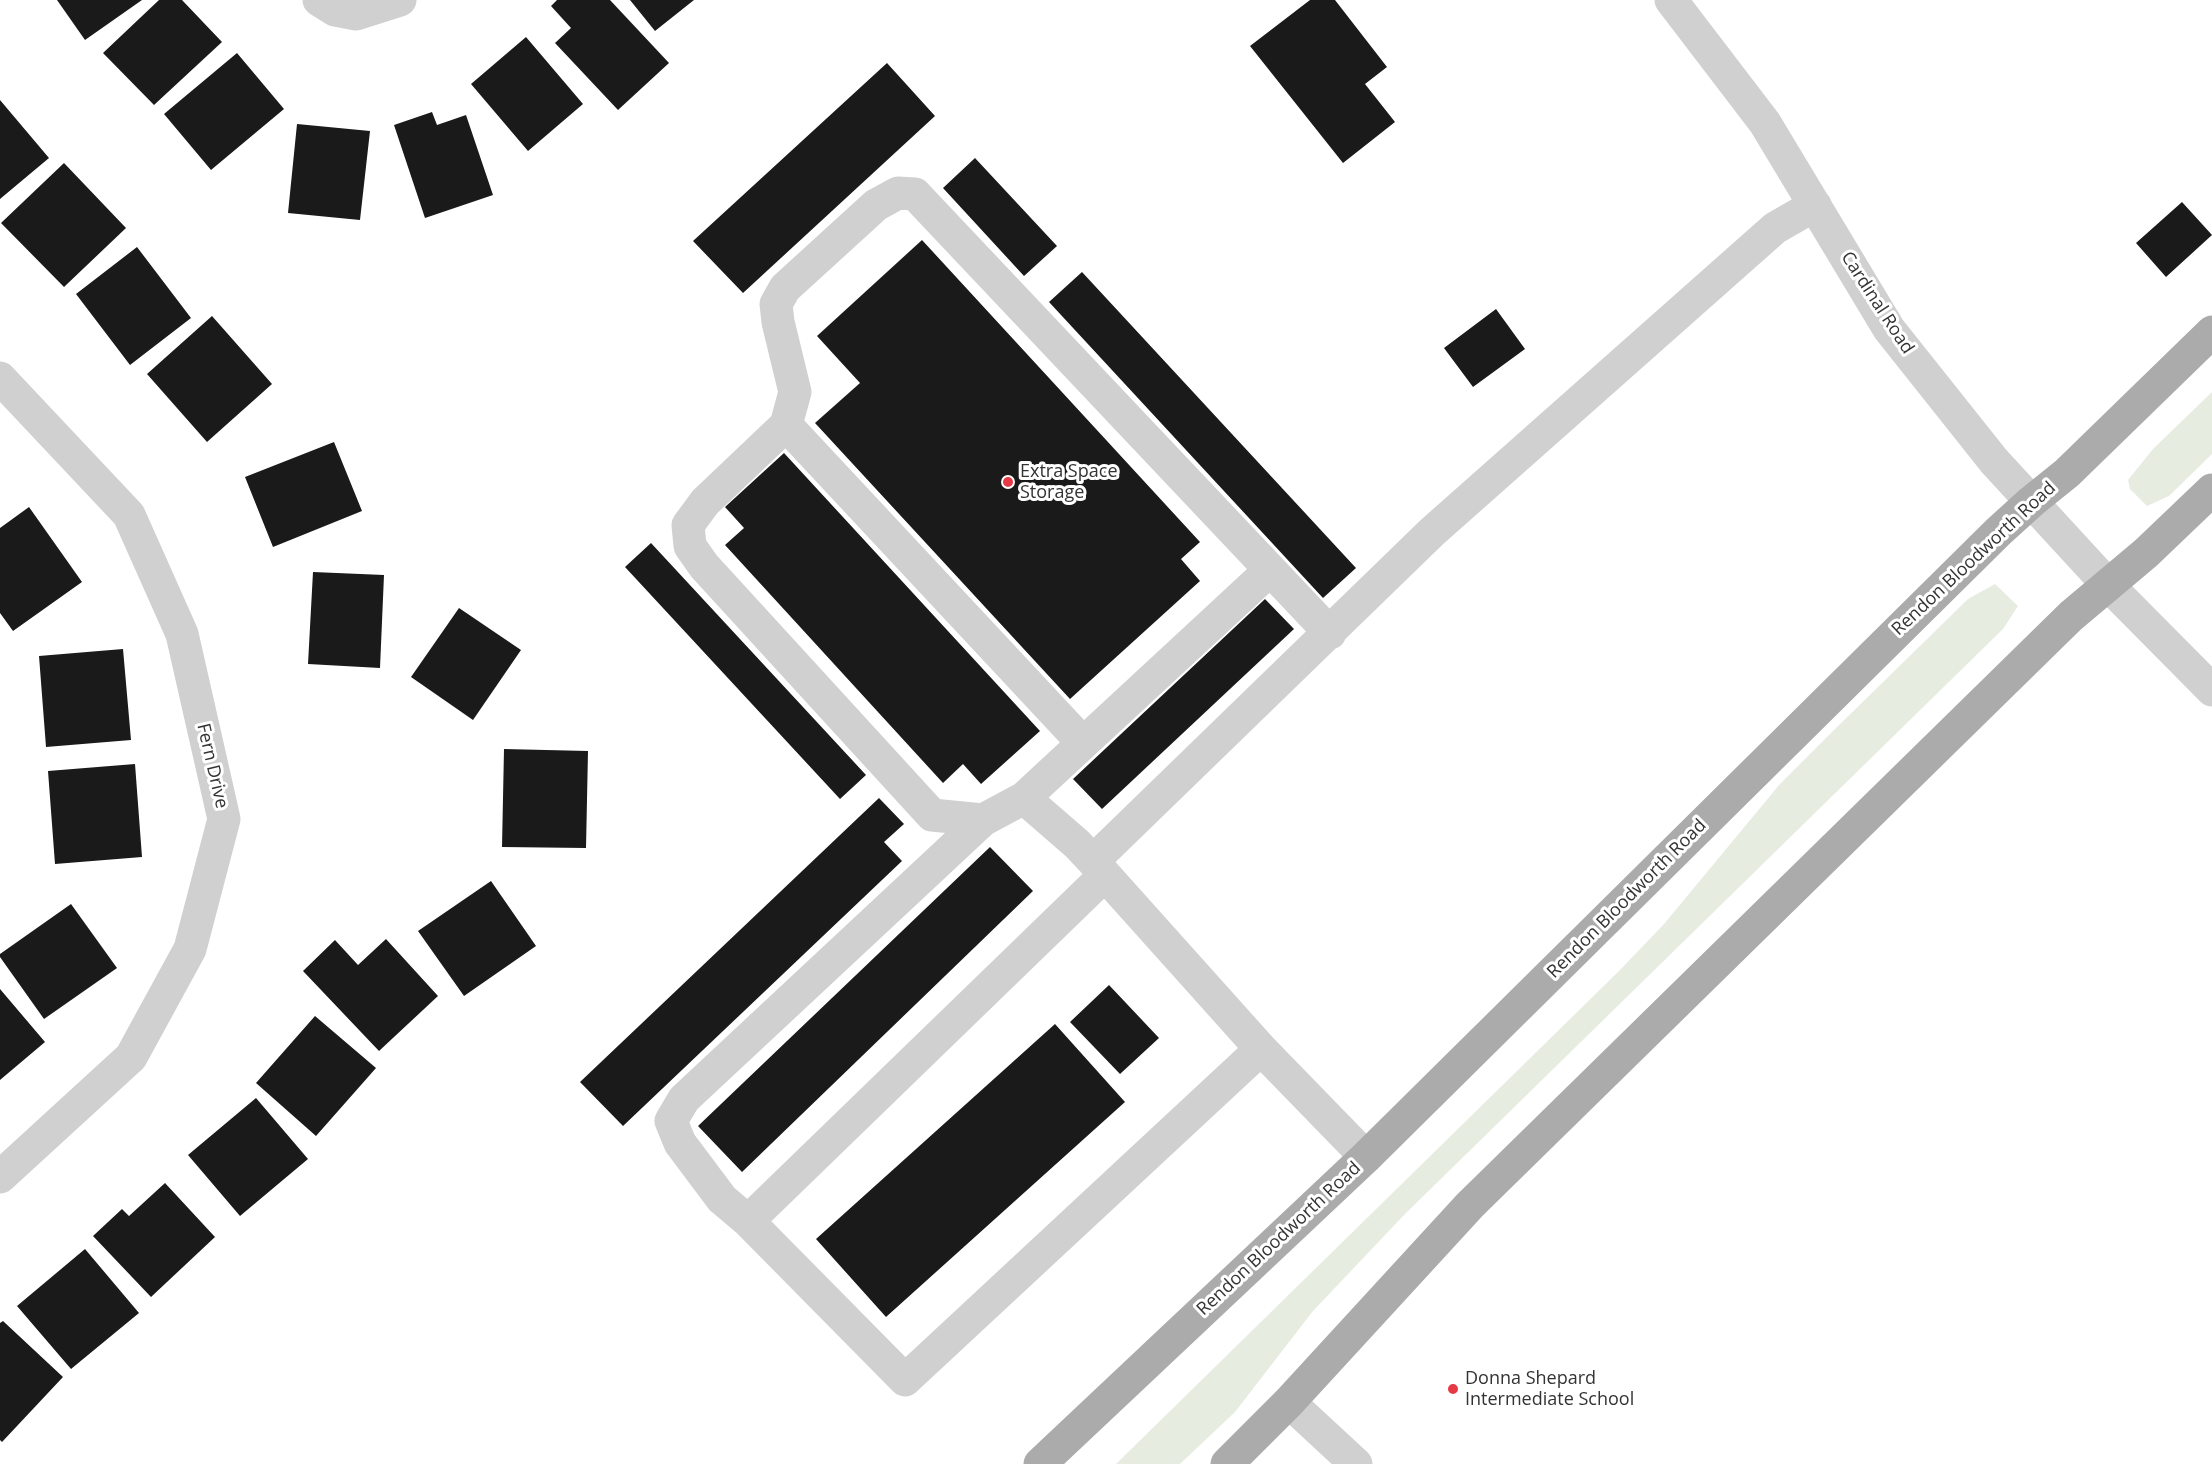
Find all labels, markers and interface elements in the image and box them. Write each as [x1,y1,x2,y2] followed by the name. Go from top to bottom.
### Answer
[1836,248,1918,358] street label: Cardinal Road
[1020,461,1117,504] place label: Extra Space Storage
[1001,475,1015,489] marker: Extra Space Storage
[1888,477,2060,641] street label: Rendon Bloodworth Road
[192,721,232,811] street label: Fern Drive
[1543,815,1711,983] street label: Rendon Bloodworth Road
[1193,1157,1365,1321] street label: Rendon Bloodworth Road
[1465,1368,1634,1410] place label: Donna Shepard Intermediate School
[1446,1382,1460,1396] marker: Donna Shepard Intermediate School

